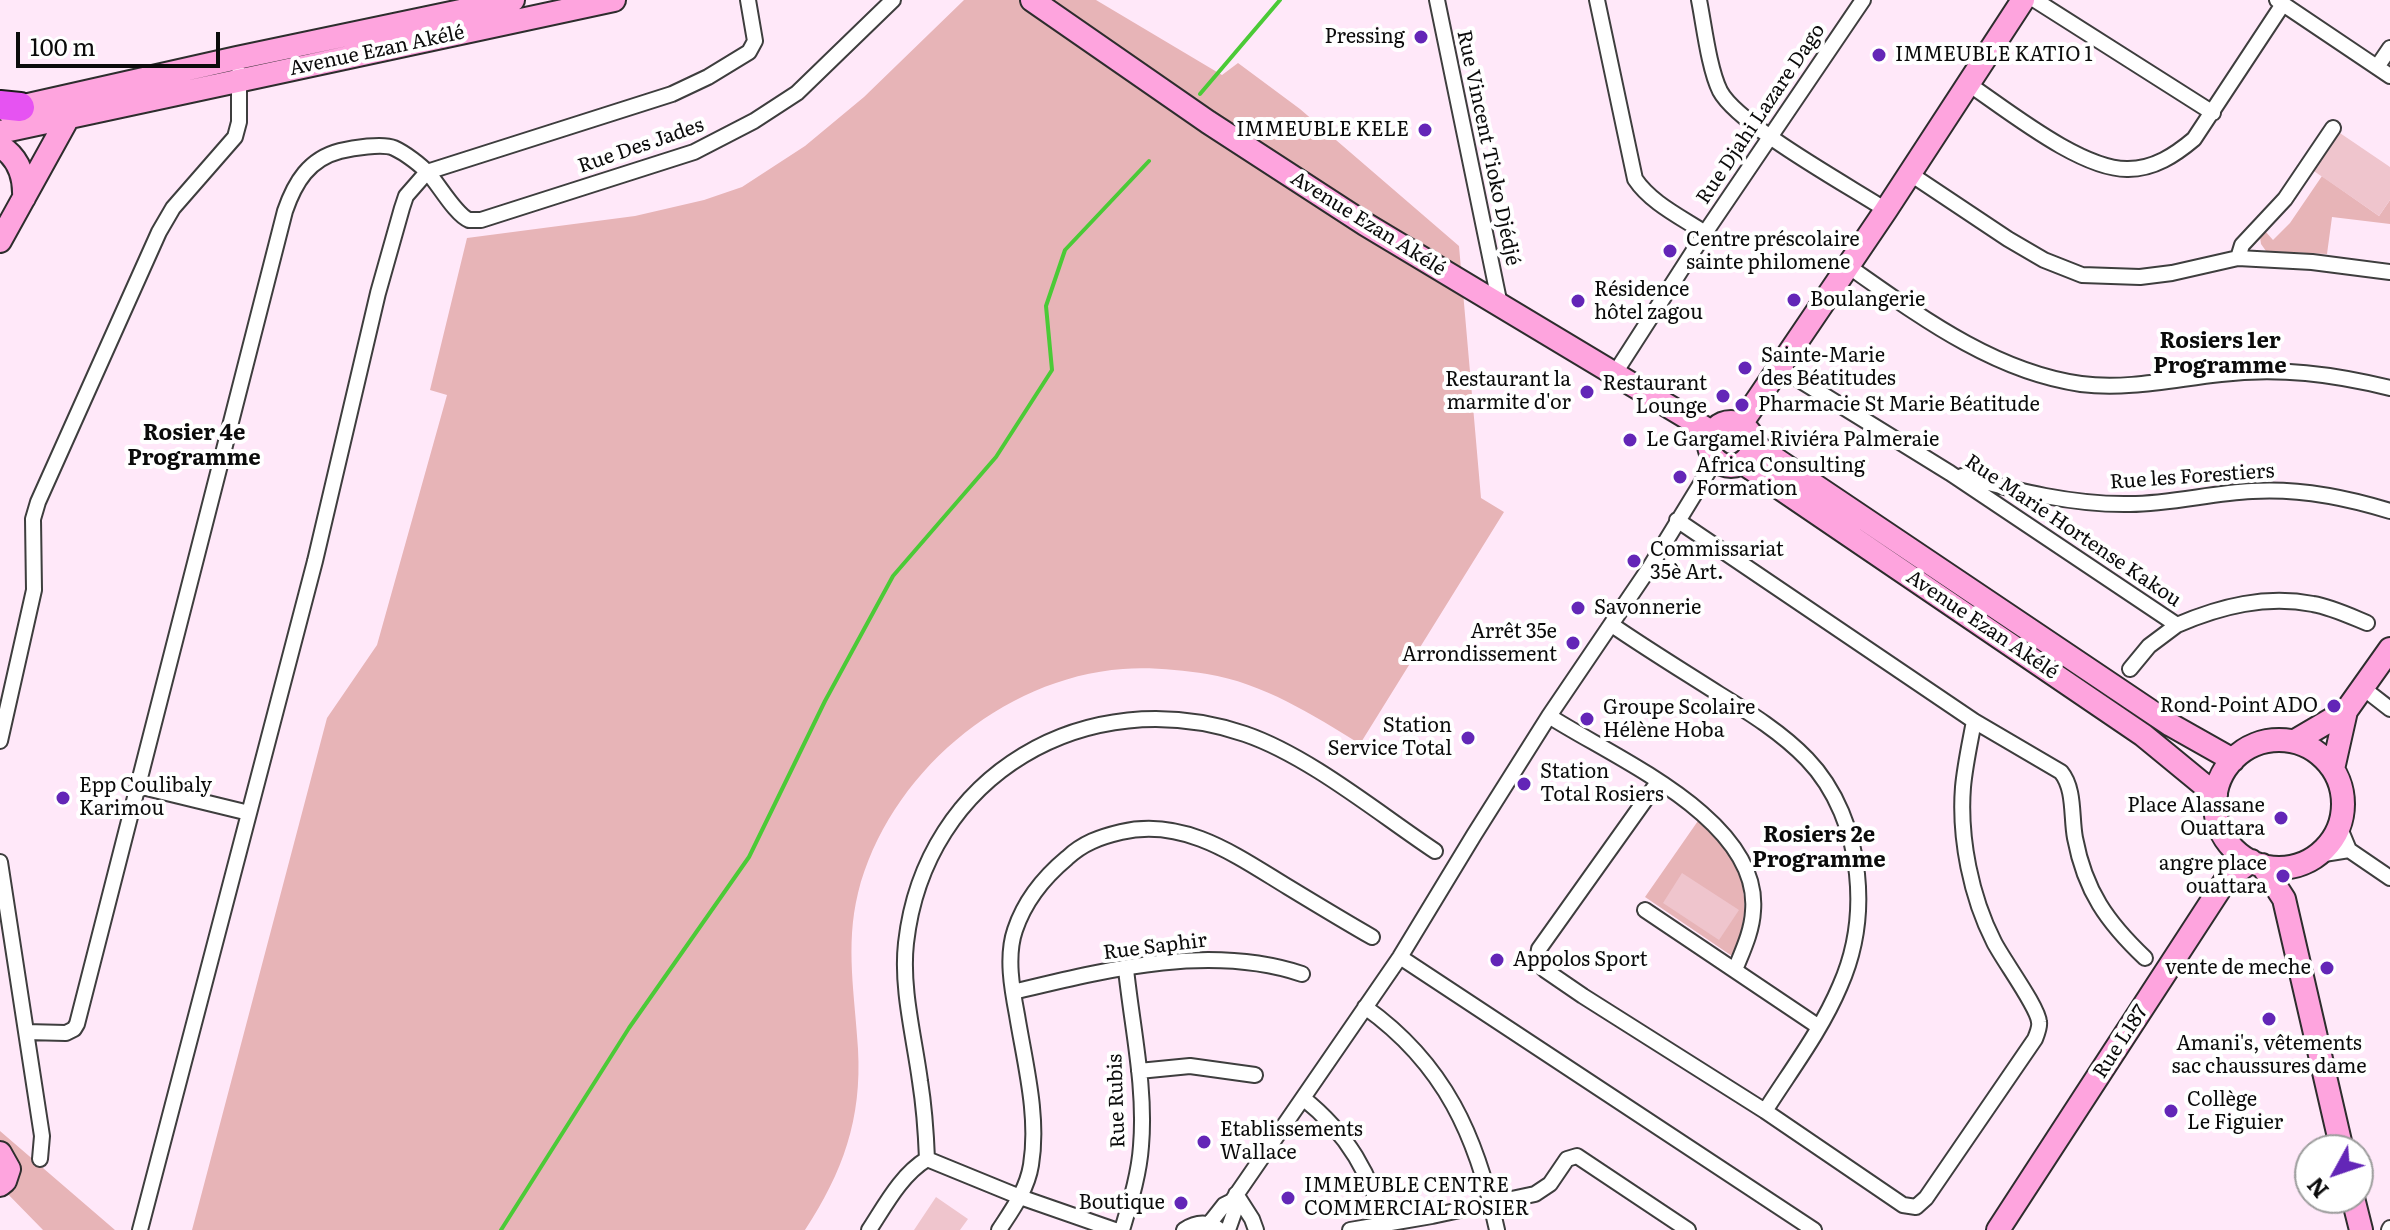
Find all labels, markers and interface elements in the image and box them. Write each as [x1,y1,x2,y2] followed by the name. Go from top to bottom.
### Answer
[20,16,224,66] scale bar
[1692,19,1830,209] street label: Rue Djahi Lazare Dago
[287,21,467,81] street label: Avenue Ezan Akélé
[1324,25,1405,49] place label: Pressing
[30,28,96,63] text: 100 m
[1412,28,1430,46] marker: Pressing
[1451,28,1525,268] street label: Rue Vincent Tioko Djédjé
[1895,43,2093,67] place label: IMMEUBLE KATIO 1
[1870,46,1888,64] marker: IMMEUBLE KATIO 1
[575,113,707,179] street label: Rue Des Jades
[1236,118,1409,142] place label: IMMEUBLE KELE
[1416,121,1434,139] marker: IMMEUBLE KELE
[1286,167,1450,281] street label: Avenue Ezan Akélé
[1686,228,1860,275] place label: Centre préscolaire sainte philomene
[1661,242,1679,260] marker: Centre préscolaire sainte philomene
[1594,278,1703,325] place label: Résidence hôtel zagou
[1810,288,1925,312] place label: Boulangerie
[1785,291,1803,309] marker: Boulangerie
[1569,292,1587,310] marker: Résidence hôtel zagou
[2153,329,2287,380] district label: Rosiers 1er Programme
[1761,344,1896,391] place label: Sainte-Marie des Béatitudes
[1736,359,1754,377] marker: Sainte-Marie des Béatitudes
[1445,368,1571,415] place label: Restaurant la marmite d'or
[1603,372,1707,419] place label: Restaurant Lounge
[1578,383,1596,401] marker: Restaurant la marmite d'or
[1714,387,1732,405] marker: Restaurant Lounge
[1758,393,2040,417] place label: Pharmacie St Marie Béatitude
[1733,396,1751,414] marker: Pharmacie St Marie Béatitude
[127,421,261,472] district label: Rosier 4e Programme
[1646,428,1939,452] place label: Le Gargamel Riviéra Palmeraie
[1621,431,1639,449] marker: Le Gargamel Riviéra Palmeraie
[1960,450,2186,612] street label: Rue Marie Hortense Kakou
[1696,454,1865,501] place label: Africa Consulting Formation
[2109,459,2275,495] street label: Rue les Forestiers
[1671,468,1689,486] marker: Africa Consulting Formation
[1650,538,1784,585] place label: Commissariat 35è Art.
[1625,552,1643,570] marker: Commissariat 35è Art.
[1901,565,2063,685] street label: Avenue Ezan Akélé
[1594,596,1701,620] place label: Savonnerie
[1569,599,1587,617] marker: Savonnerie
[1402,620,1557,667] place label: Arrêt 35e Arrondissement
[1564,634,1582,652] marker: Arrêt 35e Arrondissement
[2160,694,2318,718] place label: Rond-Point ADO
[1603,696,1755,743] place label: Groupe Scolaire Hélène Hoba
[2325,697,2343,715] marker: Rond-Point ADO
[1578,710,1596,728] marker: Groupe Scolaire Hélène Hoba
[1328,714,1452,761] place label: Station Service Total
[1459,729,1477,747] marker: Station Service Total
[1540,760,1664,807] place label: Station Total Rosiers
[79,774,212,821] place label: Epp Coulibaly Karimou
[1515,775,1533,793] marker: Station Total Rosiers
[54,789,72,807] marker: Epp Coulibaly Karimou
[2127,794,2265,841] place label: Place Alassane Ouattara
[2272,809,2290,827] marker: Place Alassane Ouattara
[1752,823,1886,874] district label: Rosiers 2e Programme
[2159,852,2267,899] place label: angre place ouattara
[2274,867,2292,885] marker: angre place ouattara
[1102,929,1208,965] street label: Rue Saphir
[1513,948,1648,972] place label: Appolos Sport
[1488,951,1506,969] marker: Appolos Sport
[2165,956,2311,980] place label: vente de meche
[2318,959,2336,977] marker: vente de meche
[2088,1001,2154,1083] street label: Rue L187
[2260,1010,2278,1028] marker: Amani's, vêtements sac chaussures dame
[2171,1032,2367,1079] place label: Amani's, vêtements sac chaussures dame
[1103,1053,1131,1149] street label: Rue Rubis
[2187,1088,2283,1135] place label: Collège Le Figuier
[2162,1102,2180,1120] marker: Collège Le Figuier
[1220,1118,1363,1165] place label: Etablissements Wallace
[1195,1133,1213,1151] marker: Etablissements Wallace
[2294,1134,2374,1214] north arrow
[2298,1171,2335,1206] text: N
[1304,1174,1529,1221] place label: IMMEUBLE CENTRE COMMERCIAL ROSIER
[1279,1189,1297,1207] marker: IMMEUBLE CENTRE COMMERCIAL ROSIER
[1078,1191,1165,1215] place label: Boutique
[1172,1194,1190,1212] marker: Boutique

